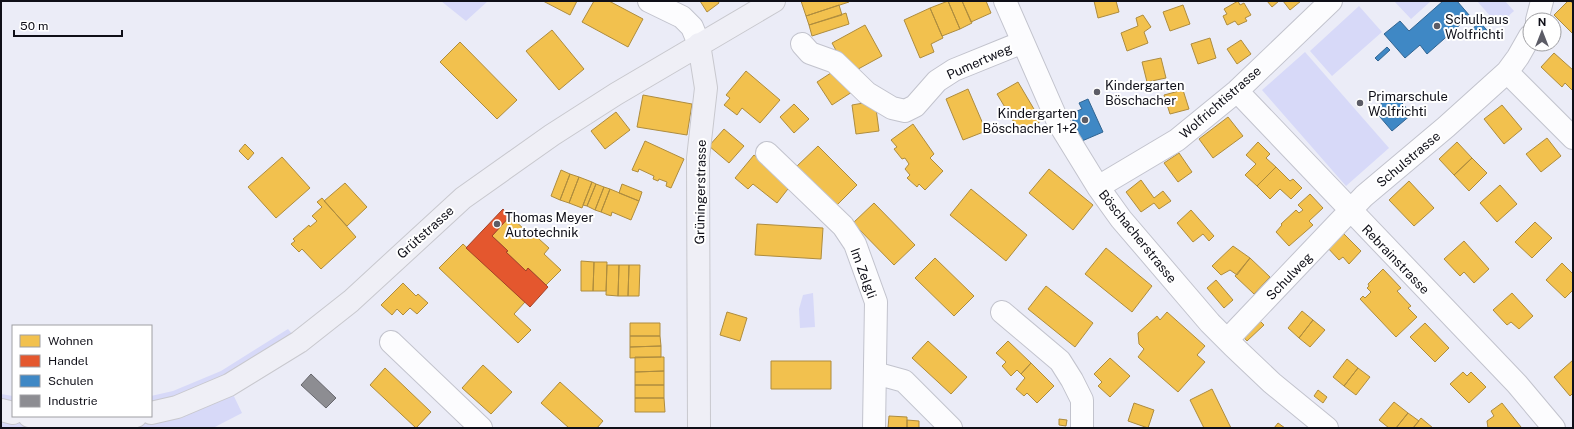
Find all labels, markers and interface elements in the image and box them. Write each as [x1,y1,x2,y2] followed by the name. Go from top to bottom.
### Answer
[14,12,122,38] scale bar
[1445,12,1508,42] place label: Schulhaus Wolfrichti
[1522,12,1562,52] north arrow
[1538,16,1546,28] text: N
[20,19,48,33] text: 50 m
[1432,21,1442,31] marker: Schulhaus Wolfrichti
[944,40,1014,83] street label: Pumertweg
[1177,63,1264,142] street label: Wolfrichtistrasse
[1105,78,1184,108] place label: Kindergarten Böschacher
[1092,87,1102,97] marker: Kindergarten Böschacher
[1368,89,1448,119] place label: Primarschule Wolfrichti
[1355,98,1365,108] marker: Primarschule Wolfrichti
[982,106,1077,136] place label: Kindergarten Böschacher 1+2
[1080,115,1090,125] marker: Kindergarten Böschacher 1+2
[1373,128,1443,190] street label: Schulstrasse
[692,139,709,245] street label: Grüningerstrasse
[1096,187,1180,286] street label: Böschacherstrasse
[394,203,457,262] street label: Grütstrasse
[505,210,594,240] place label: Thomas Meyer Autotechnik
[492,219,502,229] marker: Thomas Meyer Autotechnik
[1359,222,1432,297] street label: Rebrainstrasse
[847,246,880,301] street label: Im Zelgli
[1263,250,1316,303] street label: Schulweg
[12,325,152,417] legend
[48,334,93,348] text: Wohnen
[48,354,89,368] text: Handel
[48,374,94,388] text: Schulen
[48,394,98,408] text: Industrie

